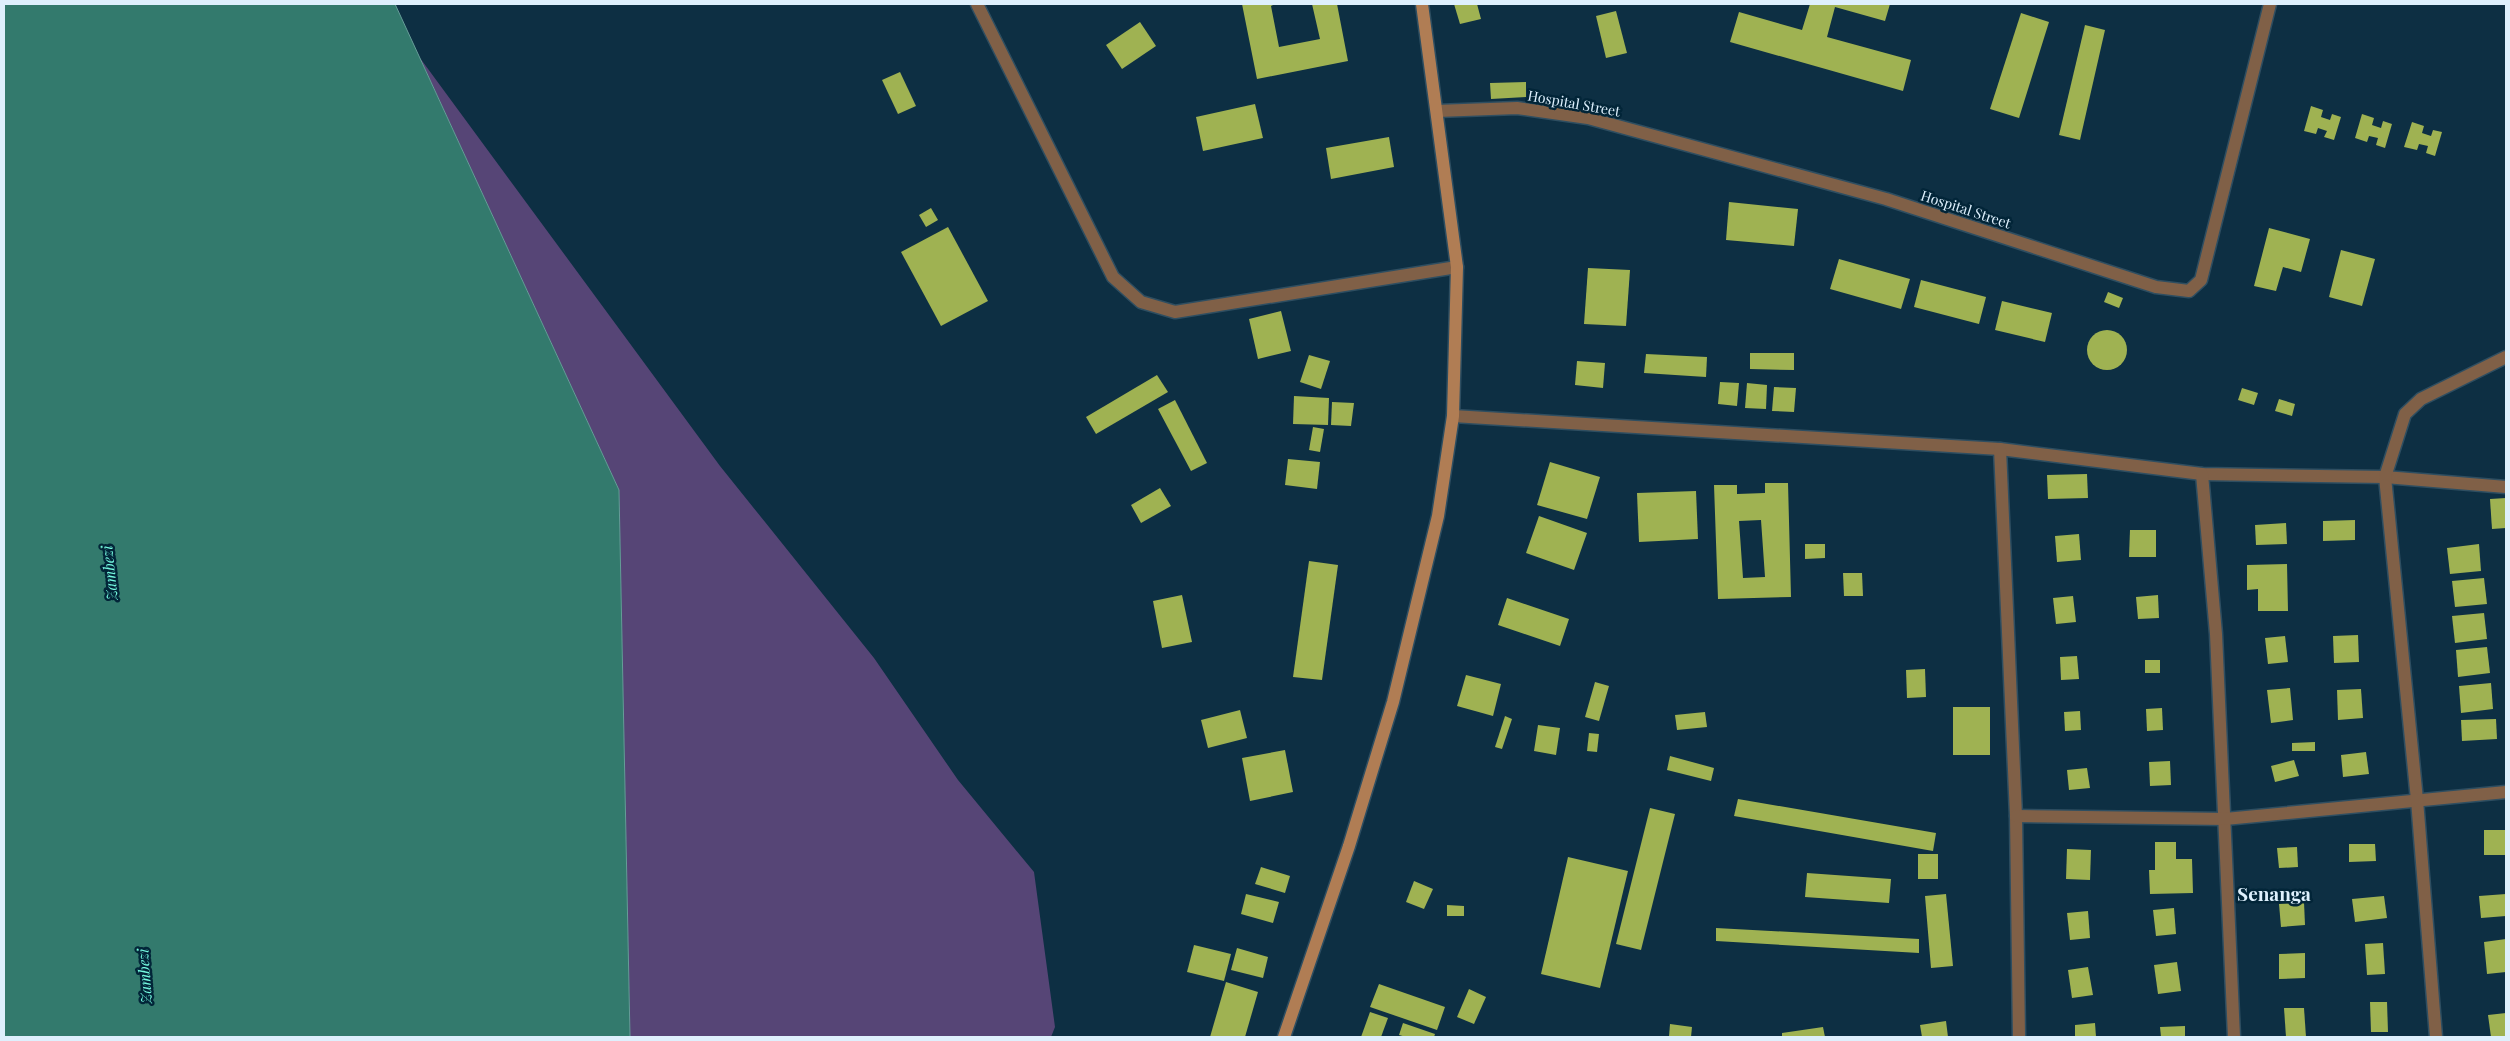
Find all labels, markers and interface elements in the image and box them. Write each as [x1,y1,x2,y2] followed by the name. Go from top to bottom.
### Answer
[1526,86,1623,121] street label: Hospital Street
[1919,186,2014,233] street label: Hospital Street
[96,544,122,602] water label: Zambezi
[2237,880,2311,906] district label: Senanga
[132,948,156,1005] water label: Zambezi

